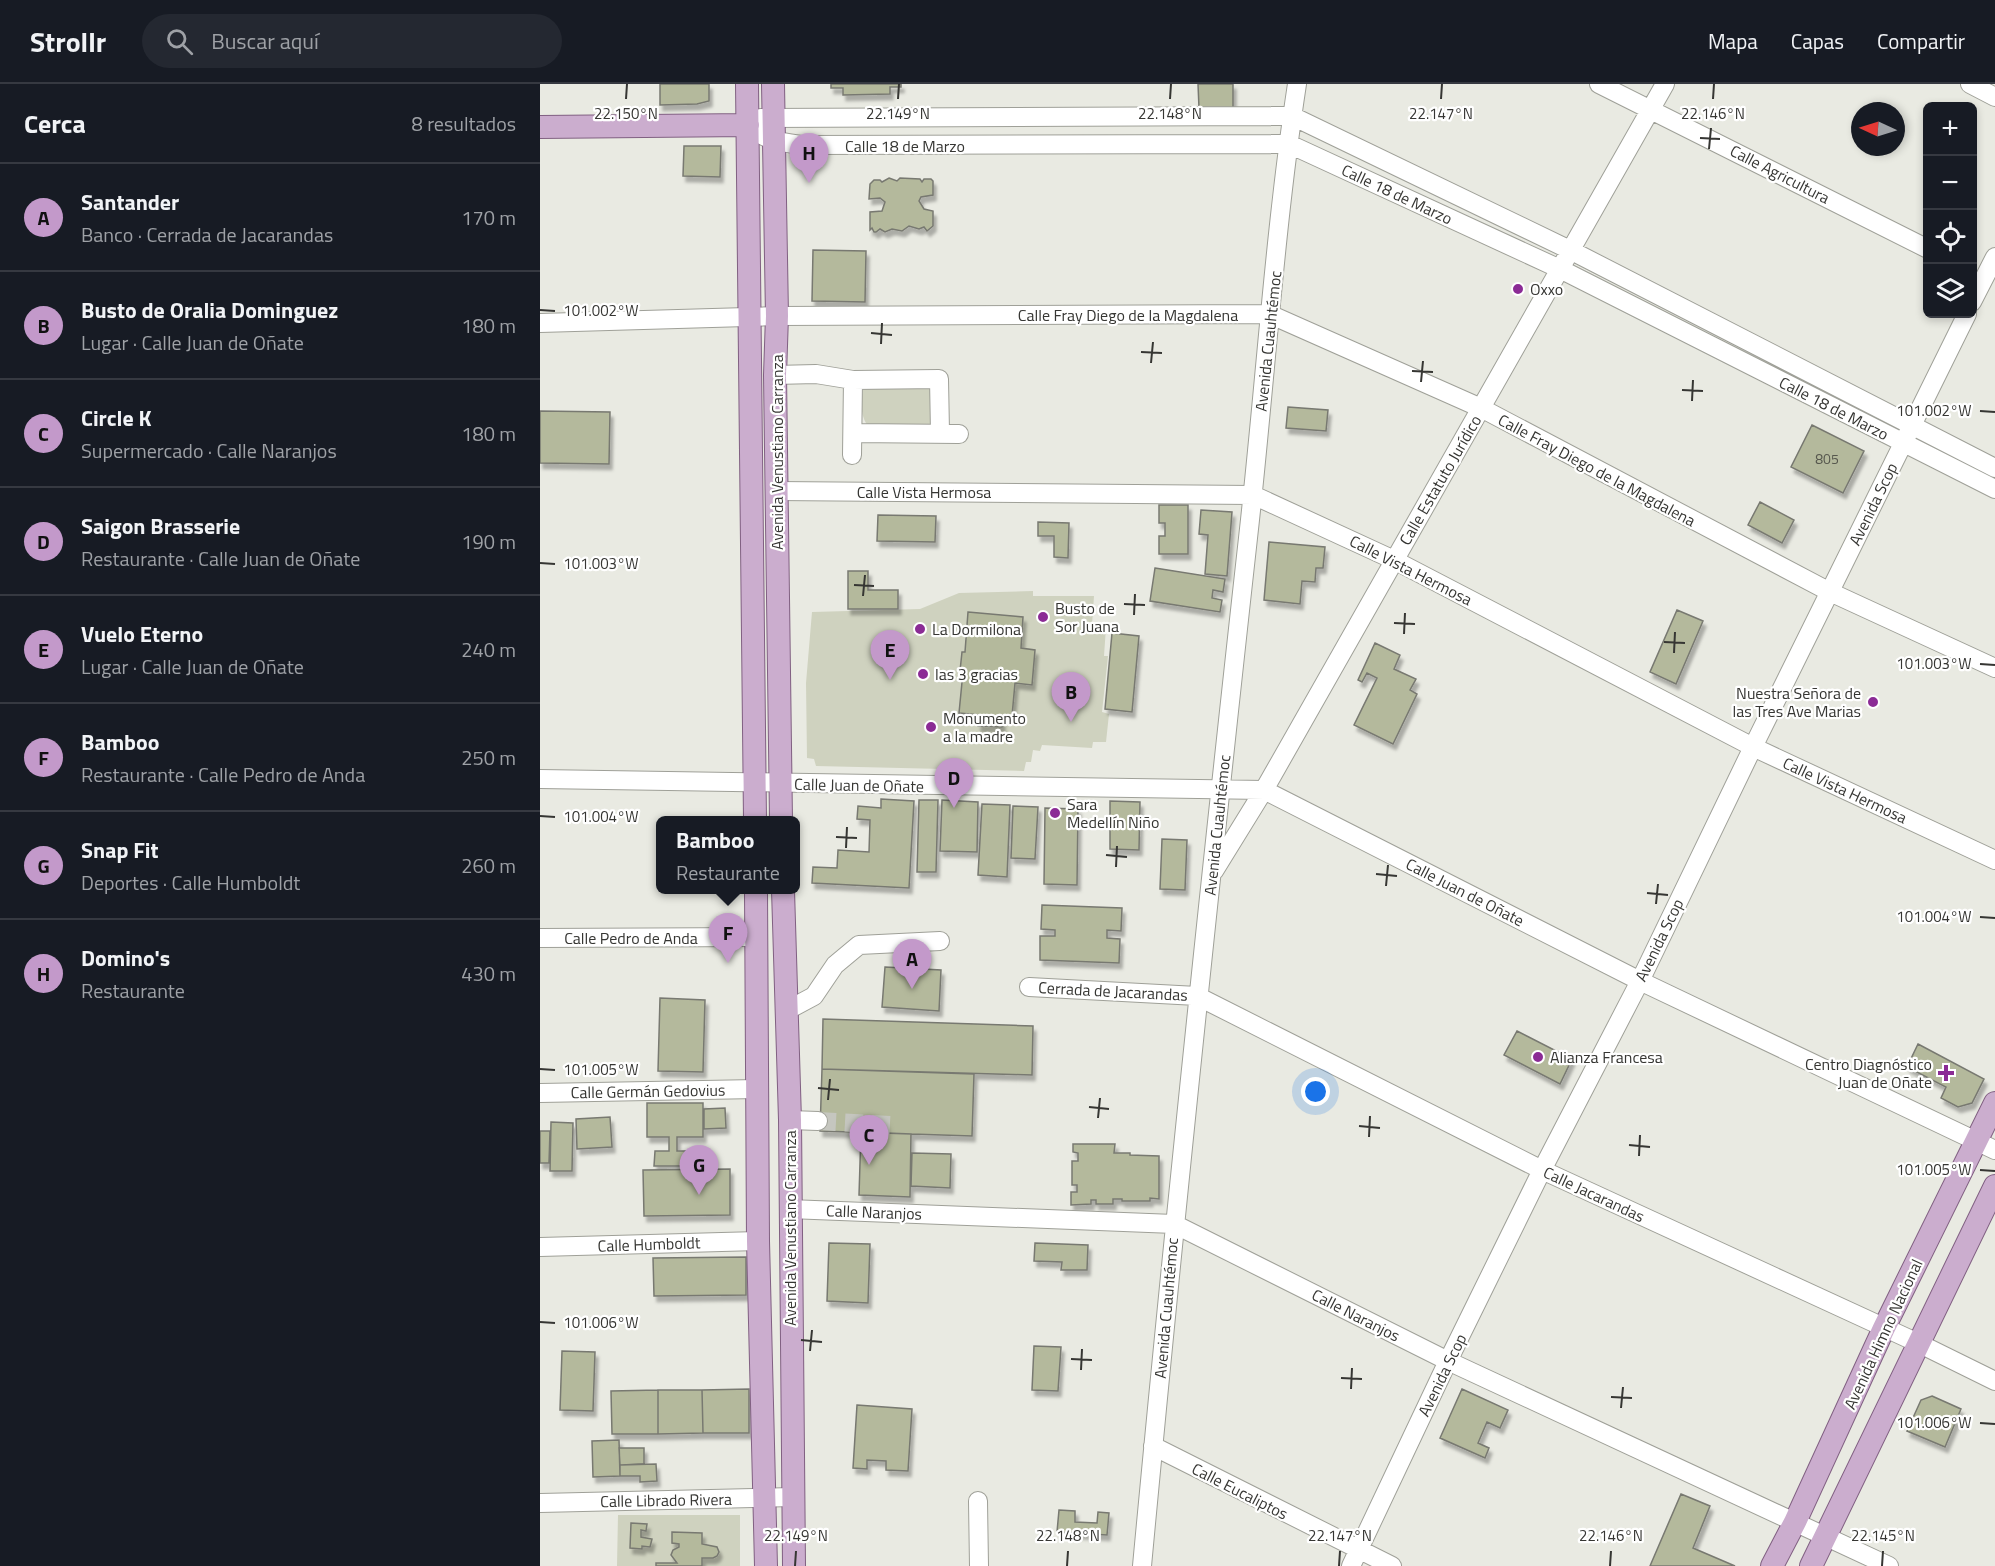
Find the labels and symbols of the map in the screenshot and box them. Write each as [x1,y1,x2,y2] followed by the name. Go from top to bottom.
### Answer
[594,102,658,125] text: 22.150°N
[866,102,930,125] text: 22.149°N
[1138,102,1202,125] text: 22.148°N
[1409,102,1473,125] text: 22.147°N
[1681,102,1745,125] text: 22.146°N
[1851,102,1905,156] north arrow
[790,134,828,183] pin: H
[845,134,965,158] street label: Calle 18 de Marzo
[1726,139,1834,209] street label: Calle Agricultura
[1338,158,1456,230] street label: Calle 18 de Marzo
[1249,269,1287,413] street label: Avenida Cuauhtémoc
[1530,277,1563,301] place label: Oxxo
[1511,282,1525,296] marker: Oxxo
[563,299,639,322] text: 101.002°W
[1018,303,1238,327] street label: Calle Fray Diego de la Magdalena
[765,354,789,550] street label: Avenida Venustiano Carranza
[1775,370,1893,446] street label: Calle 18 de Marzo
[1896,399,1972,422] text: 101.002°W
[1494,408,1700,532] street label: Calle Fray Diego de la Magdalena
[1393,410,1487,550] street label: Calle Estatuto Jurídico
[1815,448,1839,469] house number: 805
[1843,459,1903,549] street label: Avenida Scop
[857,480,991,504] street label: Calle Vista Hermosa
[1346,529,1476,611] street label: Calle Vista Hermosa
[563,552,639,575] text: 101.003°W
[1055,596,1119,638] place label: Busto de Sor Juana
[1036,610,1050,624] marker: Busto de Sor Juana
[932,617,1021,641] place label: La Dormilona
[913,622,927,636] marker: La Dormilona
[870,630,910,680] pin: E
[1896,652,1972,675] text: 101.003°W
[935,662,1018,686] place label: las 3 gracias
[916,667,930,681] marker: las 3 gracias
[1052,672,1090,722] pin: B
[1733,681,1861,723] place label: Nuestra Señora de las Tres Ave Marias
[1866,695,1880,709] marker: Nuestra Señora de las Tres Ave Marias
[943,706,1026,748] place label: Monumento a la madre
[924,720,938,734] marker: Monumento a la madre
[1779,751,1911,829] street label: Calle Vista Hermosa
[1198,753,1236,897] street label: Avenida Cuauhtémoc
[934,758,974,808] pin: D
[794,772,924,798] street label: Calle Juan de Oñate
[1067,792,1159,834] place label: Sara Medellín Niño
[563,805,639,828] text: 101.004°W
[1048,806,1062,820] marker: Sara Medellín Niño
[1402,852,1528,932] street label: Calle Juan de Oñate
[1629,895,1689,985] street label: Avenida Scop
[1896,905,1972,928] text: 101.004°W
[708,914,747,963] pin: F
[564,926,698,950] street label: Calle Pedro de Anda
[892,940,932,989] pin: A
[1038,975,1188,1007] street label: Cerrada de Jacarandas
[1550,1045,1663,1069] place label: Alianza Francesa
[1531,1050,1545,1064] marker: Alianza Francesa
[1805,1052,1932,1094] place label: Centro Diagnóstico Juan de Oñate
[563,1058,639,1081] text: 101.005°W
[1937,1064,1955,1082] marker: Centro Diagnóstico Juan de Oñate
[1301,1077,1330,1106] your location
[571,1078,725,1104] street label: Calle Germán Gedovius
[850,1116,888,1165] pin: C
[778,1130,802,1326] street label: Avenida Venustiano Carranza
[680,1146,718,1195] pin: G
[1896,1158,1972,1181] text: 101.005°W
[1539,1160,1649,1228] street label: Calle Jacarandas
[826,1198,922,1226] street label: Calle Naranjos
[597,1230,701,1258] street label: Calle Humboldt
[1148,1236,1184,1380] street label: Avenida Cuauhtémoc
[1838,1255,1928,1413] street label: Avenida Himno Nacional
[1308,1282,1404,1348] street label: Calle Naranjos
[563,1311,639,1334] text: 101.006°W
[1412,1330,1472,1420] street label: Avenida Scop
[1896,1411,1972,1434] text: 101.006°W
[1188,1456,1292,1526] street label: Calle Eucaliptos
[600,1487,732,1513] street label: Calle Librado Rivera
[764,1524,828,1547] text: 22.149°N
[1036,1524,1100,1547] text: 22.148°N
[1308,1524,1372,1547] text: 22.147°N
[1579,1524,1643,1547] text: 22.146°N
[1851,1524,1915,1547] text: 22.145°N

